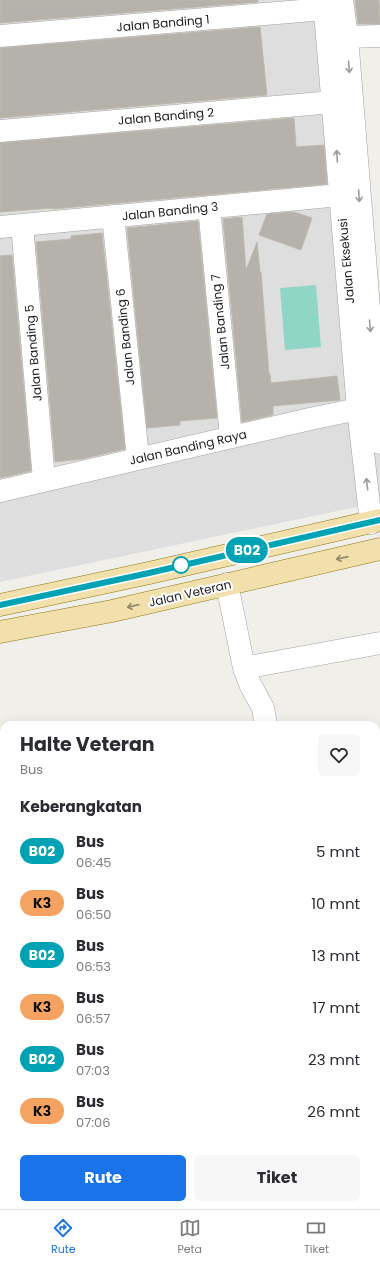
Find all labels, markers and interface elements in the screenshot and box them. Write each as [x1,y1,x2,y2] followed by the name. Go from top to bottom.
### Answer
[116,10,210,36] street label: Jalan Banding 1
[346,60,353,73] one-way arrow
[117,103,215,129] street label: Jalan Banding 2
[333,150,340,163] one-way arrow
[356,189,363,202] one-way arrow
[121,197,219,225] street label: Jalan Banding 3
[334,218,358,304] street label: Jalan Eksekusi
[206,273,233,371] street label: Jalan Banding 7
[111,288,139,386] street label: Jalan Banding 6
[20,304,46,402] street label: Jalan Banding 5
[366,319,373,332] one-way arrow
[128,425,248,469] street label: Jalan Banding Raya
[363,478,371,491] one-way arrow
[224,537,270,563] line badge: B02
[234,540,260,560] text: B02
[336,554,349,562] one-way arrow
[172,556,190,574] unlabelled marker
[147,575,233,611] street label: Jalan Veteran
[127,602,140,610] one-way arrow
[20,731,155,758] text: Halte Veteran
[318,734,360,776] button: heart
[20,760,43,779] text: Bus
[20,796,142,817] text: Keberangkatan
[76,831,104,852] text: Bus
[29,841,55,861] text: B02
[316,841,360,862] text: 5 mnt
[76,853,112,872] text: 06:45
[76,883,104,904] text: Bus
[33,893,51,913] text: K3
[311,893,360,914] text: 10 mnt
[76,905,112,924] text: 06:50
[76,935,104,956] text: Bus
[29,945,55,965] text: B02
[312,945,360,966] text: 13 mnt
[76,957,111,976] text: 06:53
[76,987,104,1008] text: Bus
[33,997,51,1017] text: K3
[312,997,360,1018] text: 17 mnt
[76,1009,110,1028] text: 06:57
[76,1039,104,1060] text: Bus
[29,1049,55,1069] text: B02
[308,1049,360,1070] text: 23 mnt
[76,1061,110,1080] text: 07:03
[76,1091,104,1112] text: Bus
[33,1101,51,1121] text: K3
[307,1101,360,1122] text: 26 mnt
[76,1113,110,1132] text: 07:06
[20,1155,186,1201] button: Rute
[194,1155,360,1201] button: Tiket
[51,1217,76,1258] tab: Rute
[177,1217,202,1258] tab: Peta
[304,1217,329,1258] tab: Tiket

